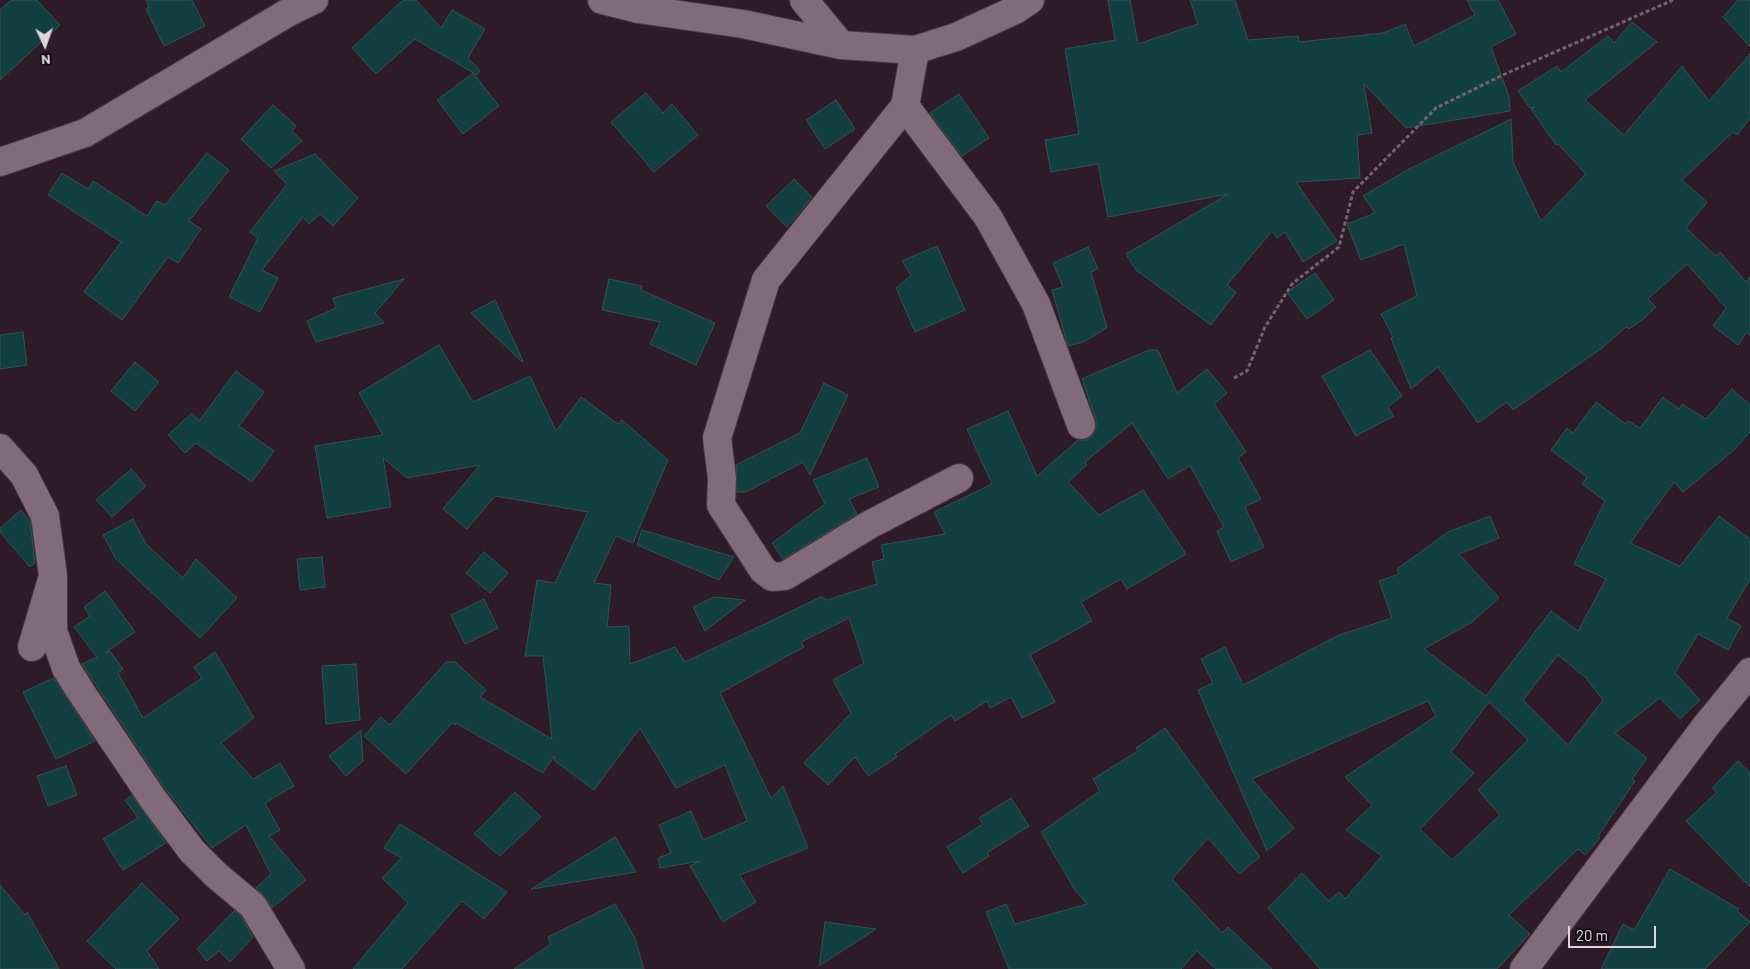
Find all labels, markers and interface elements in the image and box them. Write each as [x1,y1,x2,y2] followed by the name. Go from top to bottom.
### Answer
[20,20,70,70] north arrow
[41,52,51,69] text: N
[1570,916,1658,948] scale bar
[1576,926,1608,944] text: 20 m

